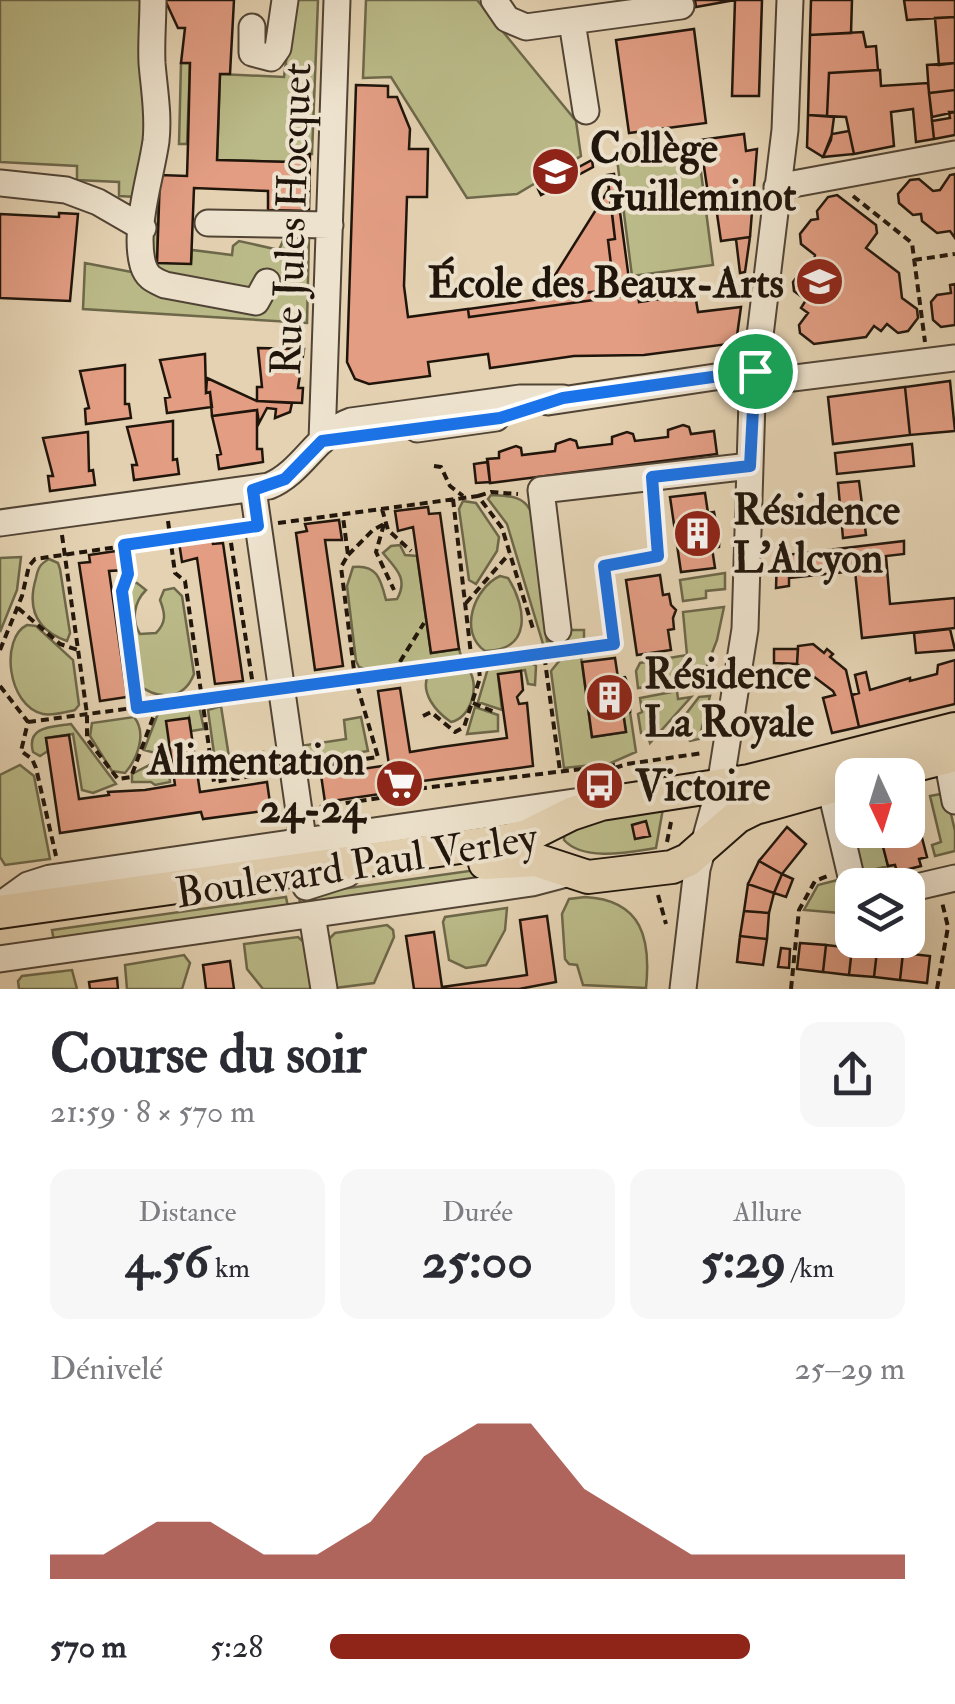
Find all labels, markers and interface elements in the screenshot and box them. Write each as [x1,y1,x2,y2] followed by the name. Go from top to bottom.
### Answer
[261,62,323,376] street label: Rue Jules Hocquet
[590,123,797,223] place label: Collège Guilleminot
[529,145,581,197] school or university icon: Collège Guilleminot
[428,256,784,310] place label: École des Beaux-Arts
[793,256,845,308] school or university icon: École des Beaux-Arts
[713,329,798,414] pin
[728,344,783,399] icon: arrive
[733,485,900,586] place label: Résidence L'Alcyon
[672,507,724,559] building icon: Résidence L'Alcyon
[644,649,814,750] place label: Résidence La Royale
[583,671,635,723] building icon: Résidence La Royale
[146,735,367,835] place label: Alimentation 24-24
[374,757,426,809] supermarket icon: Alimentation 24-24
[835,758,925,848] north arrow
[835,758,925,958] map controls
[574,759,626,811] bus stop icon: Victoire
[635,761,771,813] place label: Victoire
[172,812,542,920] street label: Boulevard Paul Verley
[835,868,925,958] button: layers
[50,1020,367,1089] text: Course du soir
[800,1022,905,1127] button: share
[50,1092,255,1132] text: 21:59 · 8 × 570 m
[139,1195,236,1230] text: Distance
[442,1195,513,1230] text: Durée
[733,1195,802,1230] text: Allure
[125,1230,209,1293] text: 4.56
[422,1230,533,1293] text: 25:00
[701,1230,786,1293] text: 5:29
[209,1251,250,1286] text: km
[786,1251,834,1286] text: /km
[50,1349,163,1389] text: Dénivelé
[794,1349,905,1389] text: 25–29 m
[50,1627,127,1667] text: 570 m
[210,1627,263,1667] text: 5:28

